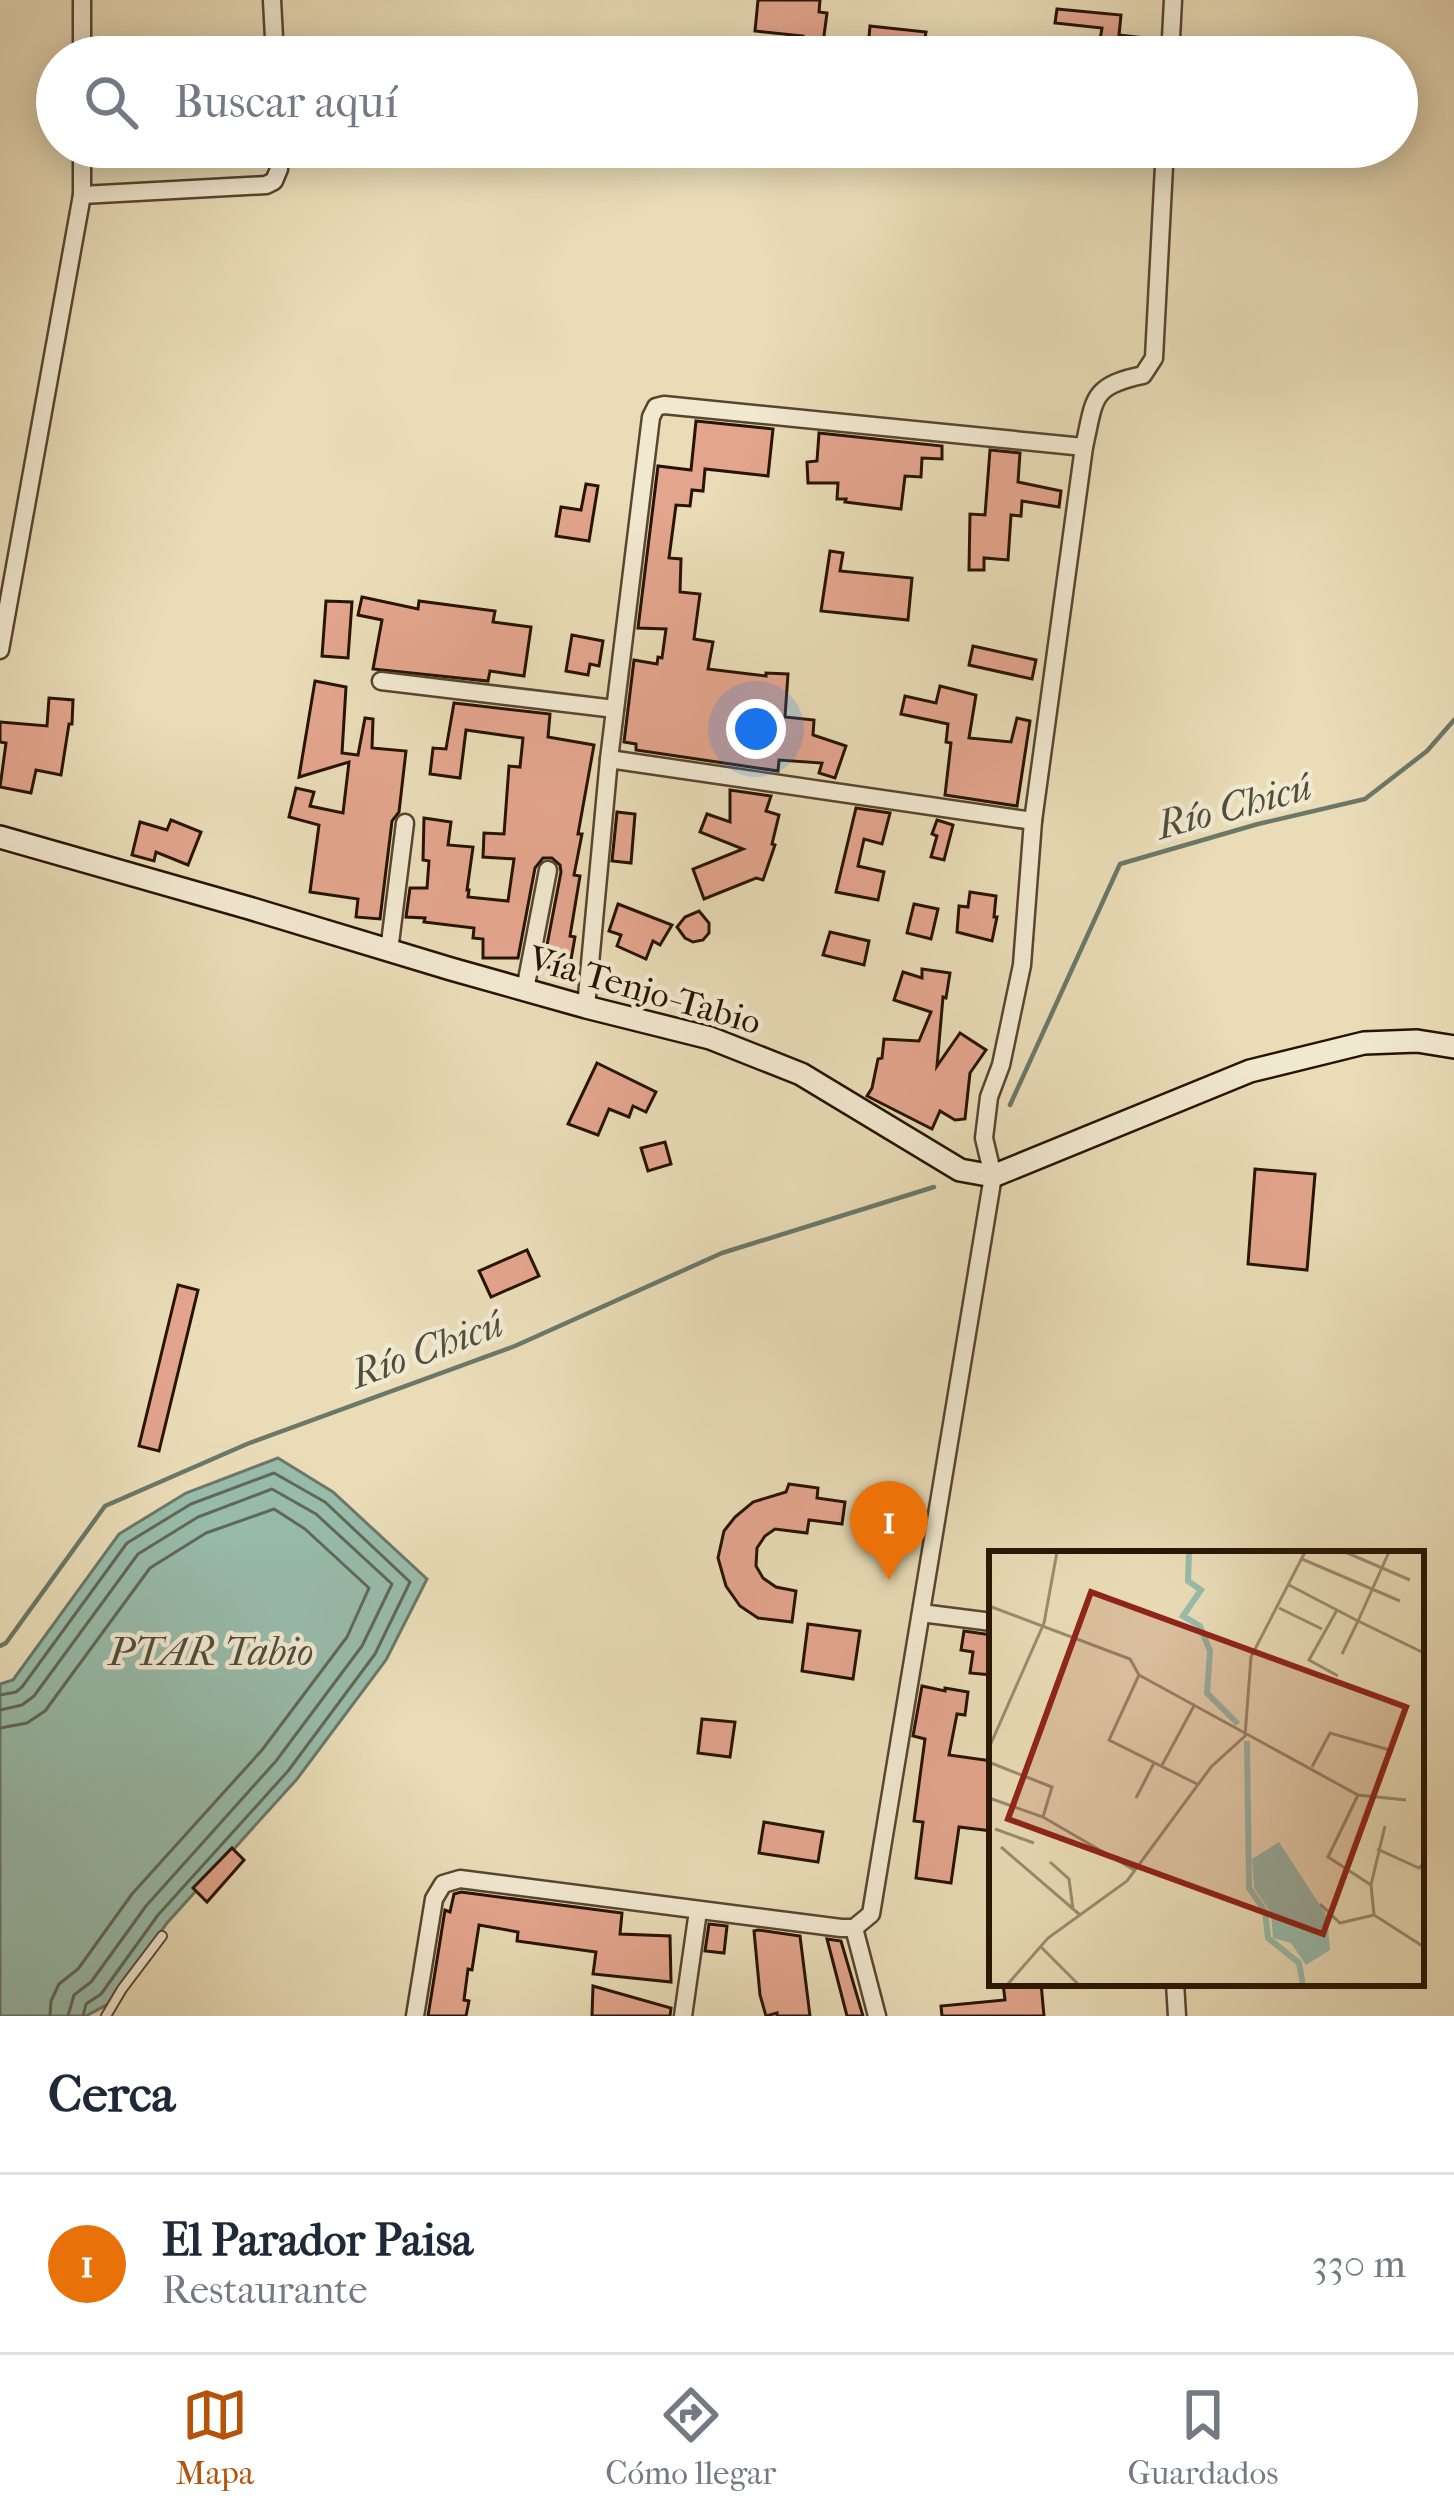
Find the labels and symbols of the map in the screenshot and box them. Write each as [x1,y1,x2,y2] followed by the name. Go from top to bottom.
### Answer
[726,699,786,759] your location
[1149,763,1317,849] water label: Río Chicú
[523,937,766,1043] street label: Vía Tenjo-Tabio
[342,1300,510,1399] water label: Río Chicú
[850,1481,928,1580] pin: 1
[989,1551,1424,1986] inset map
[107,1629,313,1675] water label: PTAR Tabio

